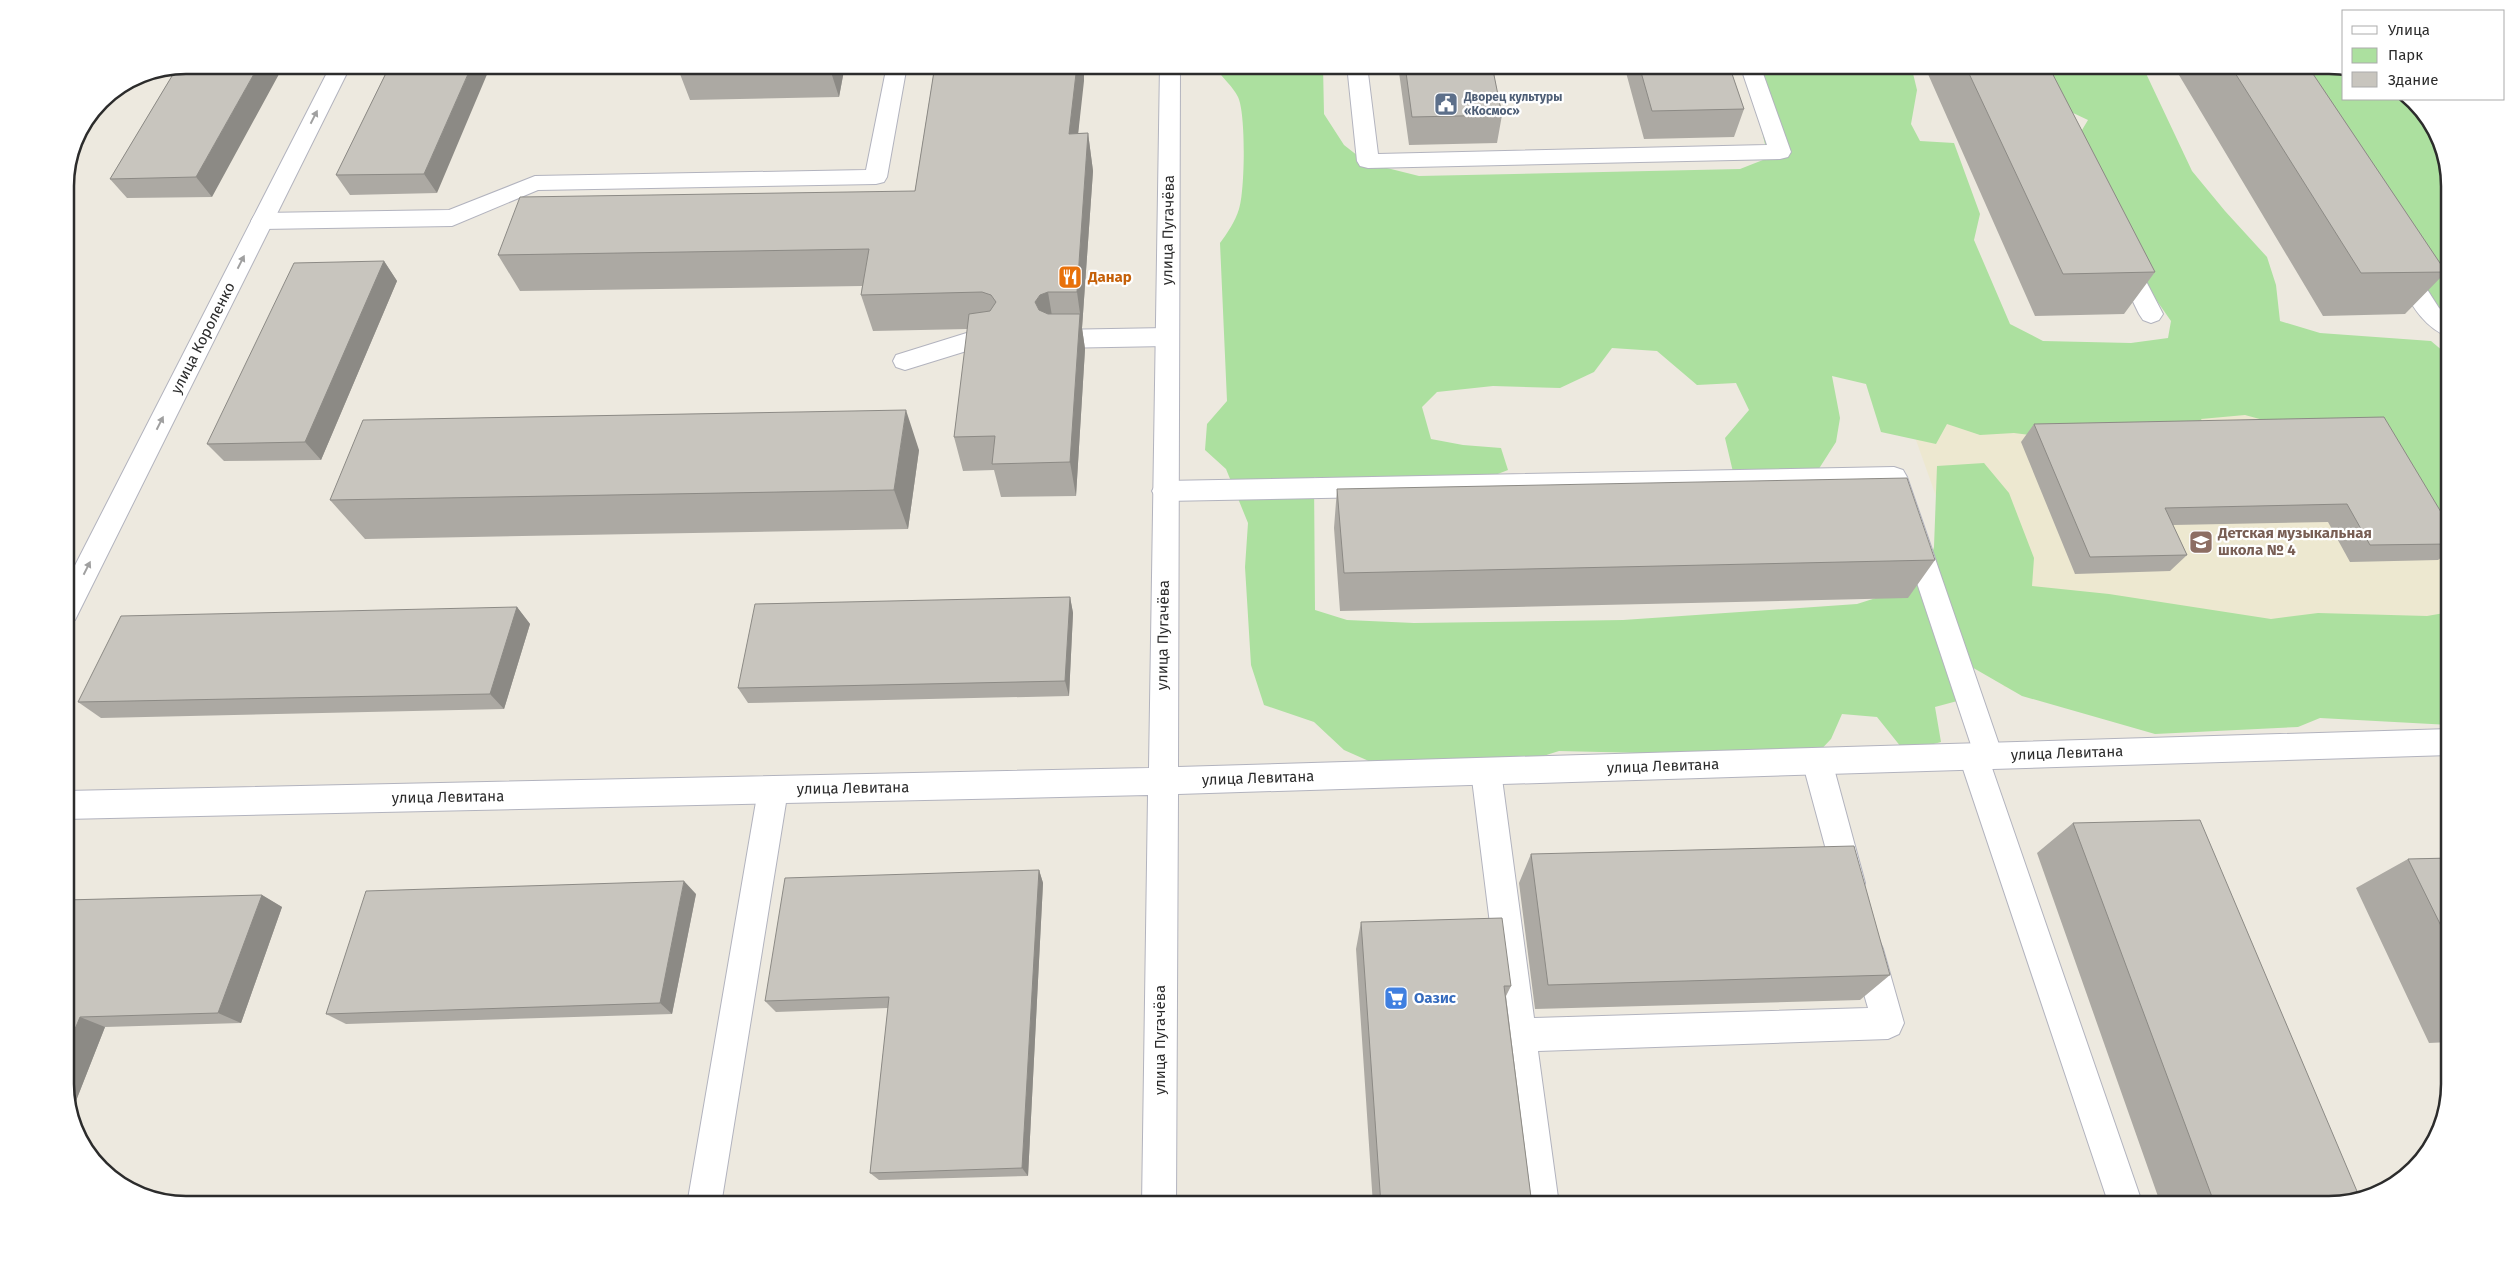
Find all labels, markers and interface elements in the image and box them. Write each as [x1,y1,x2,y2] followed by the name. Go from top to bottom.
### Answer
[2342,10,2505,100] legend
[2388,21,2430,39] text: Улица
[2388,46,2423,64] text: Парк
[2388,71,2438,89] text: Здание
[1463,90,1562,118] place label: Дворец культуры «Космос»
[1433,91,1459,117] public building icon: Дворец культуры «Космос»
[310,110,318,125] one-way arrow
[1158,175,1178,285] street label: улица Пугачёва
[237,255,245,270] one-way arrow
[1057,264,1083,290] restaurant icon: Данар
[1087,268,1132,286] place label: Данар
[167,279,239,397] street label: улица Короленко
[156,416,164,430] one-way arrow
[2217,524,2372,559] place label: Детская музыкальная школа № 4
[2188,529,2214,555] school or university icon: Детская музыкальная школа № 4
[83,561,91,576] one-way arrow
[1153,580,1173,690] street label: улица Пугачёва
[2010,742,2124,764] street label: улица Левитана
[1606,755,1720,777] street label: улица Левитана
[1201,767,1315,789] street label: улица Левитана
[797,778,909,798] street label: улица Левитана
[392,787,504,807] street label: улица Левитана
[1151,985,1169,1095] street label: улица Пугачёва
[1383,985,1409,1011] supermarket icon: Оазис
[1414,989,1457,1007] place label: Оазис

